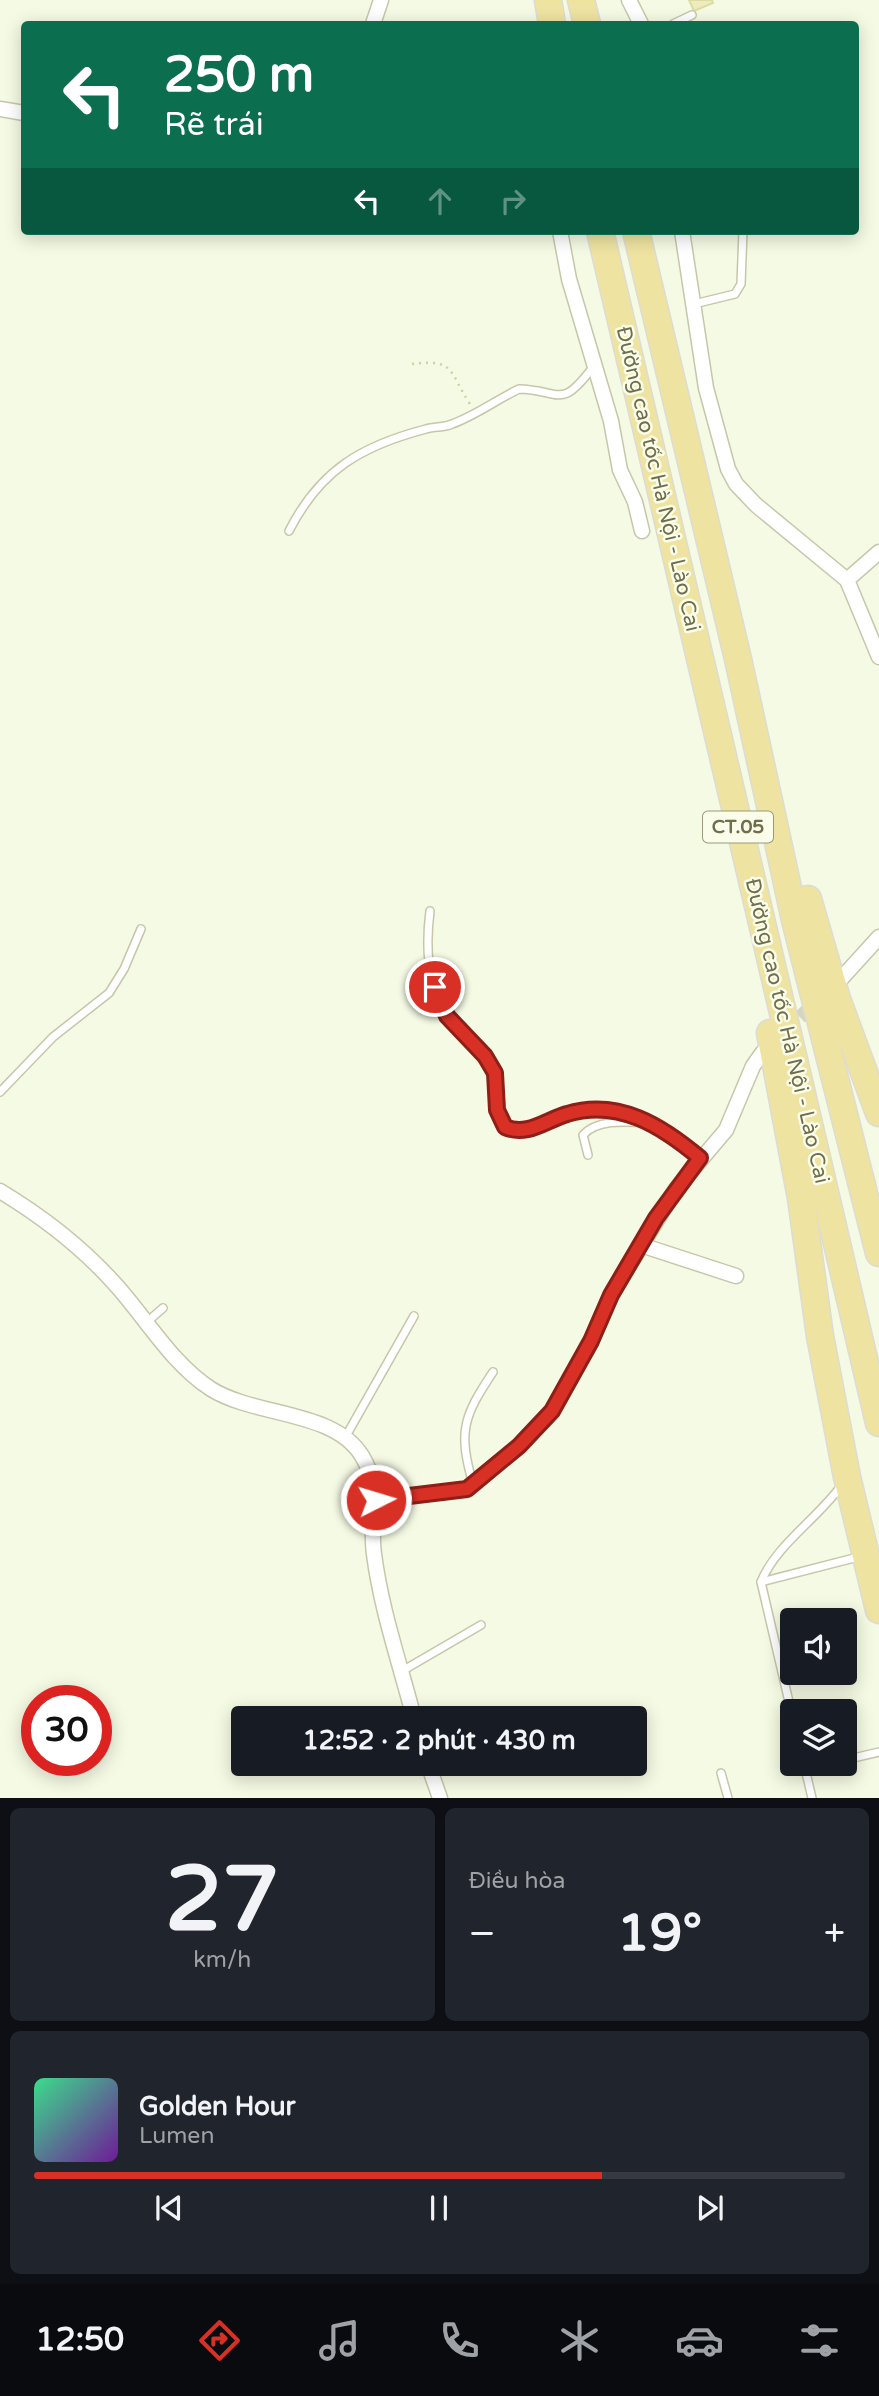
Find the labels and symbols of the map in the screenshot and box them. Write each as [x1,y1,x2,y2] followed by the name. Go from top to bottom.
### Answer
[611,324,705,634] street label: Đường cao tốc Hà Nội - Lào Cai
[703,812,773,842] road number: CT.05
[740,876,834,1186] street label: Đường cao tốc Hà Nội - Lào Cai
[405,957,465,1017] pin
[339,1463,413,1537] position arrow
[21,1685,112,1776] speed limit sign: 30

